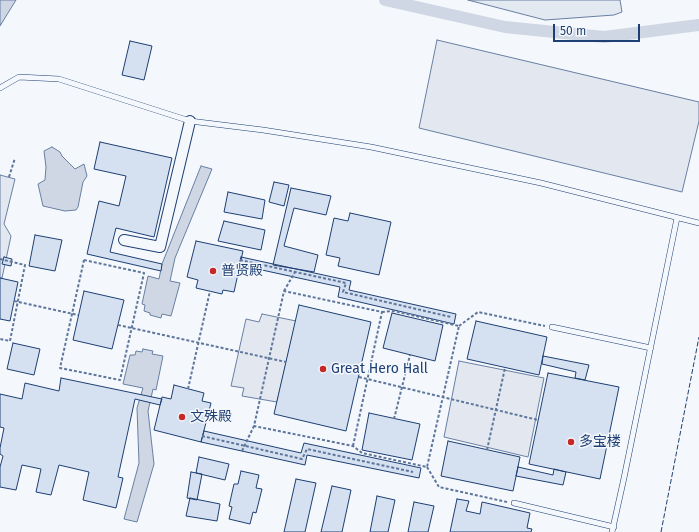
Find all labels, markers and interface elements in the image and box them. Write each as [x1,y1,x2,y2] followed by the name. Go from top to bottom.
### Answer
[555,16,642,42] scale bar
[560,24,586,38] text: 50 m
[221,263,263,279] place label: 普贤殿
[208,266,218,276] marker: 普贤殿
[331,361,428,377] place label: Great Hero Hall
[318,364,328,374] marker: Great Hero Hall
[190,409,232,425] place label: 文殊殿
[177,412,187,422] marker: 文殊殿
[579,434,621,450] place label: 多宝楼
[566,437,576,447] marker: 多宝楼

